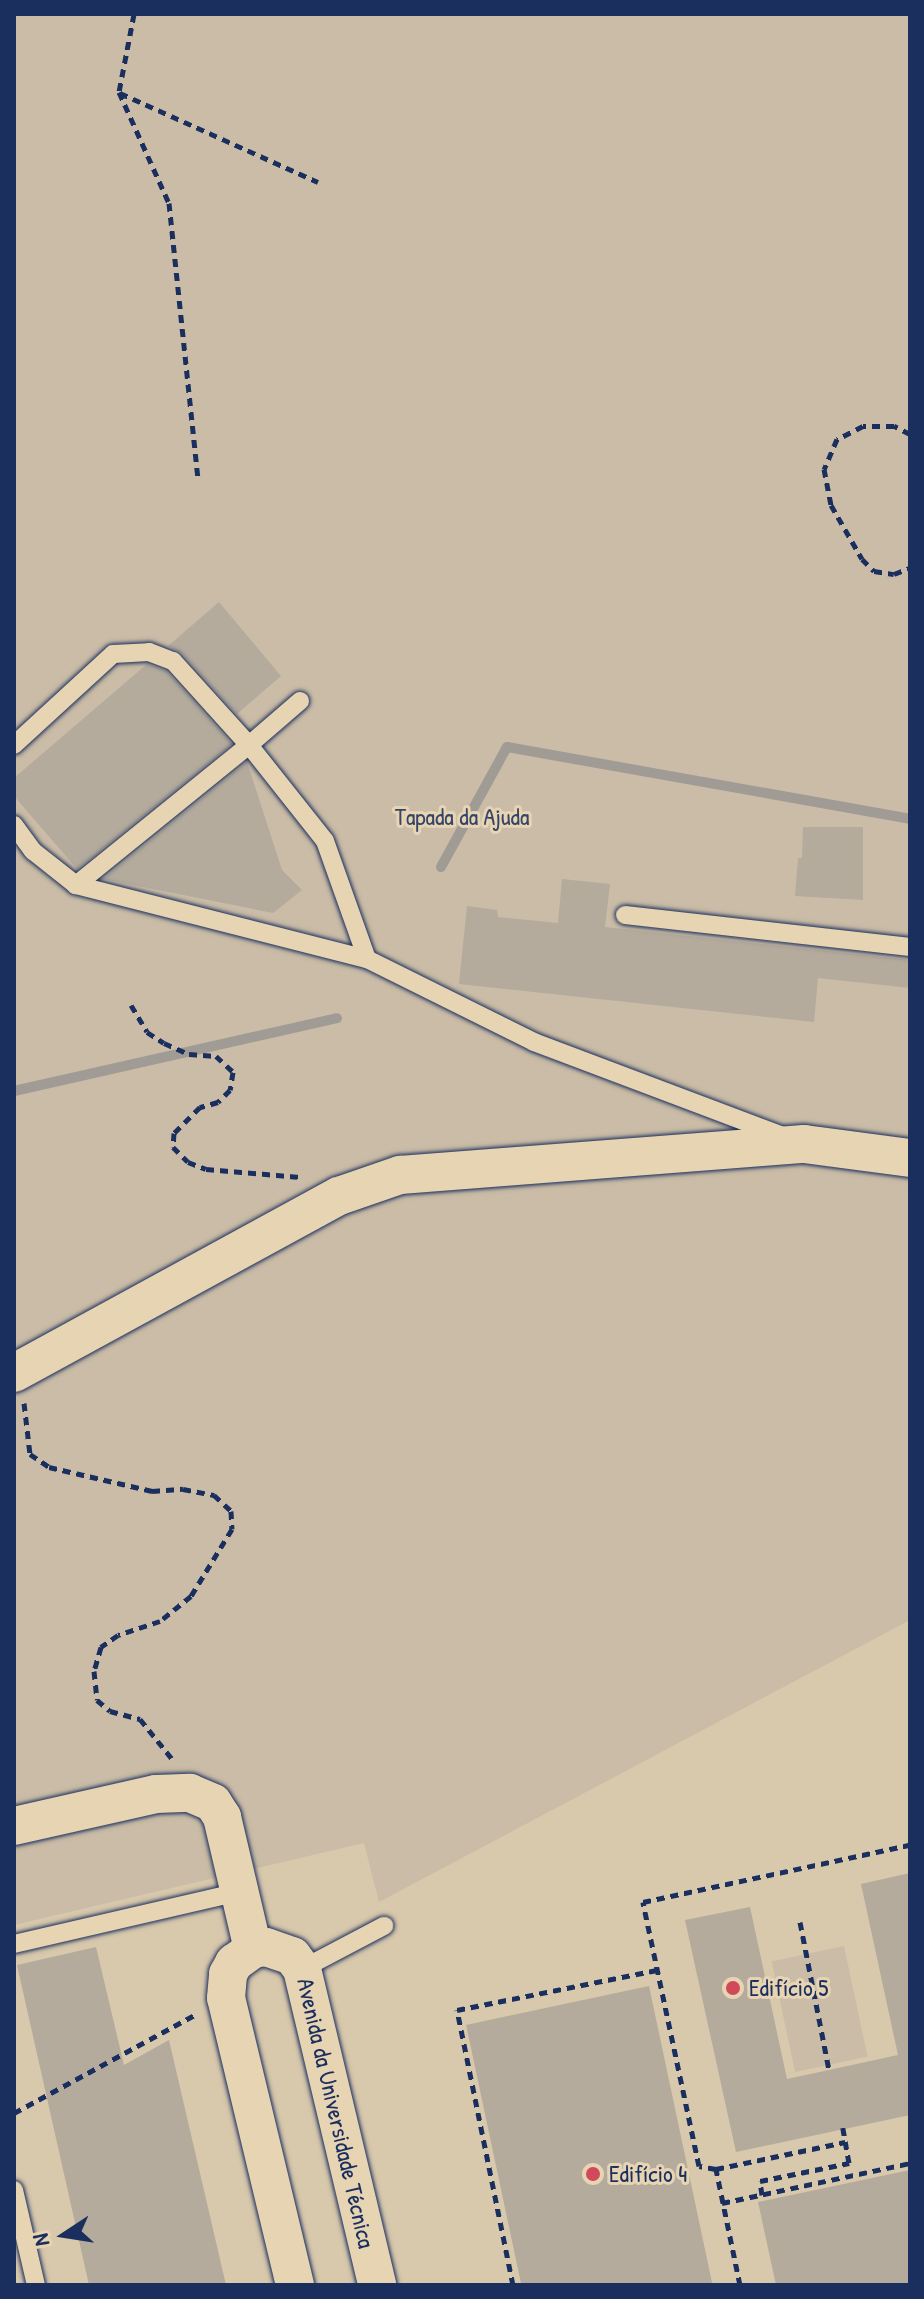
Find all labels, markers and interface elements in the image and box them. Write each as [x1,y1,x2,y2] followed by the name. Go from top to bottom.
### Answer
[395,803,529,831] park label: Tapada da Ajuda
[749,1974,828,2002] place label: Edifício 5
[291,1975,381,2251] street label: Avenida da Universidade Técnica
[724,1979,742,1997] marker: Edifício 5
[609,2160,687,2188] place label: Edifício 4
[584,2165,602,2183] marker: Edifício 4
[24,2195,104,2275] north arrow
[25,2231,56,2249] text: N

